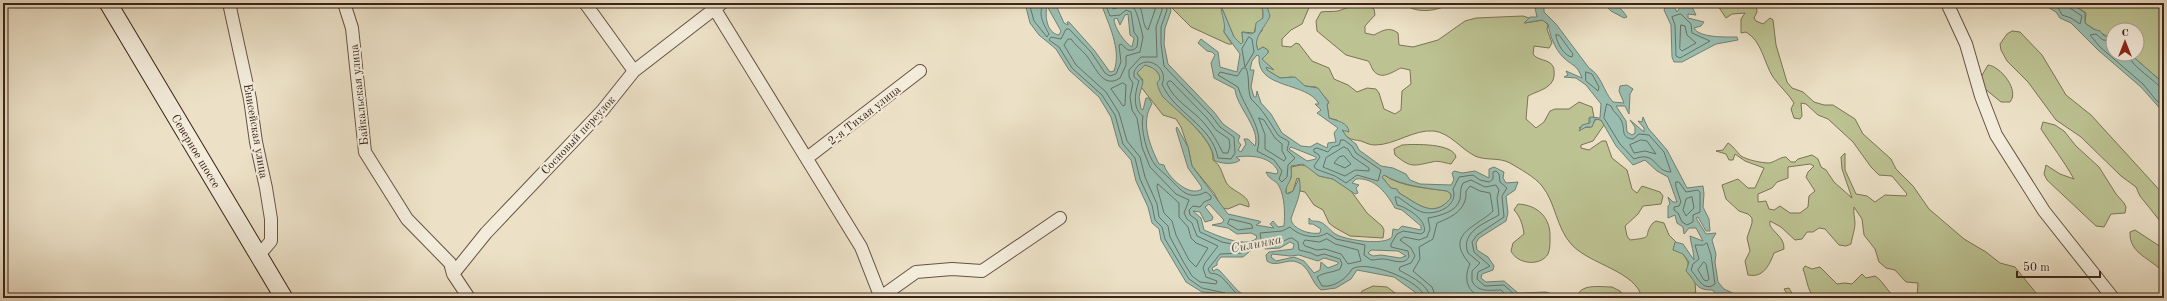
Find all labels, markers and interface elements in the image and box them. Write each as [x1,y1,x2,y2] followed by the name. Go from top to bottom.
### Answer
[2105,22,2145,62] north arrow
[2121,28,2129,39] text: С
[349,43,371,146] street label: Байкальская улица
[241,83,269,180] street label: Енисейская улица
[826,84,903,148] street label: 2-я Тихая улица
[539,94,618,177] street label: Сосновый переулок
[168,113,222,191] street label: Северное шоссе
[1230,233,1283,256] water label: Силинка
[2017,253,2100,279] scale bar
[2023,261,2050,274] text: 50 m

